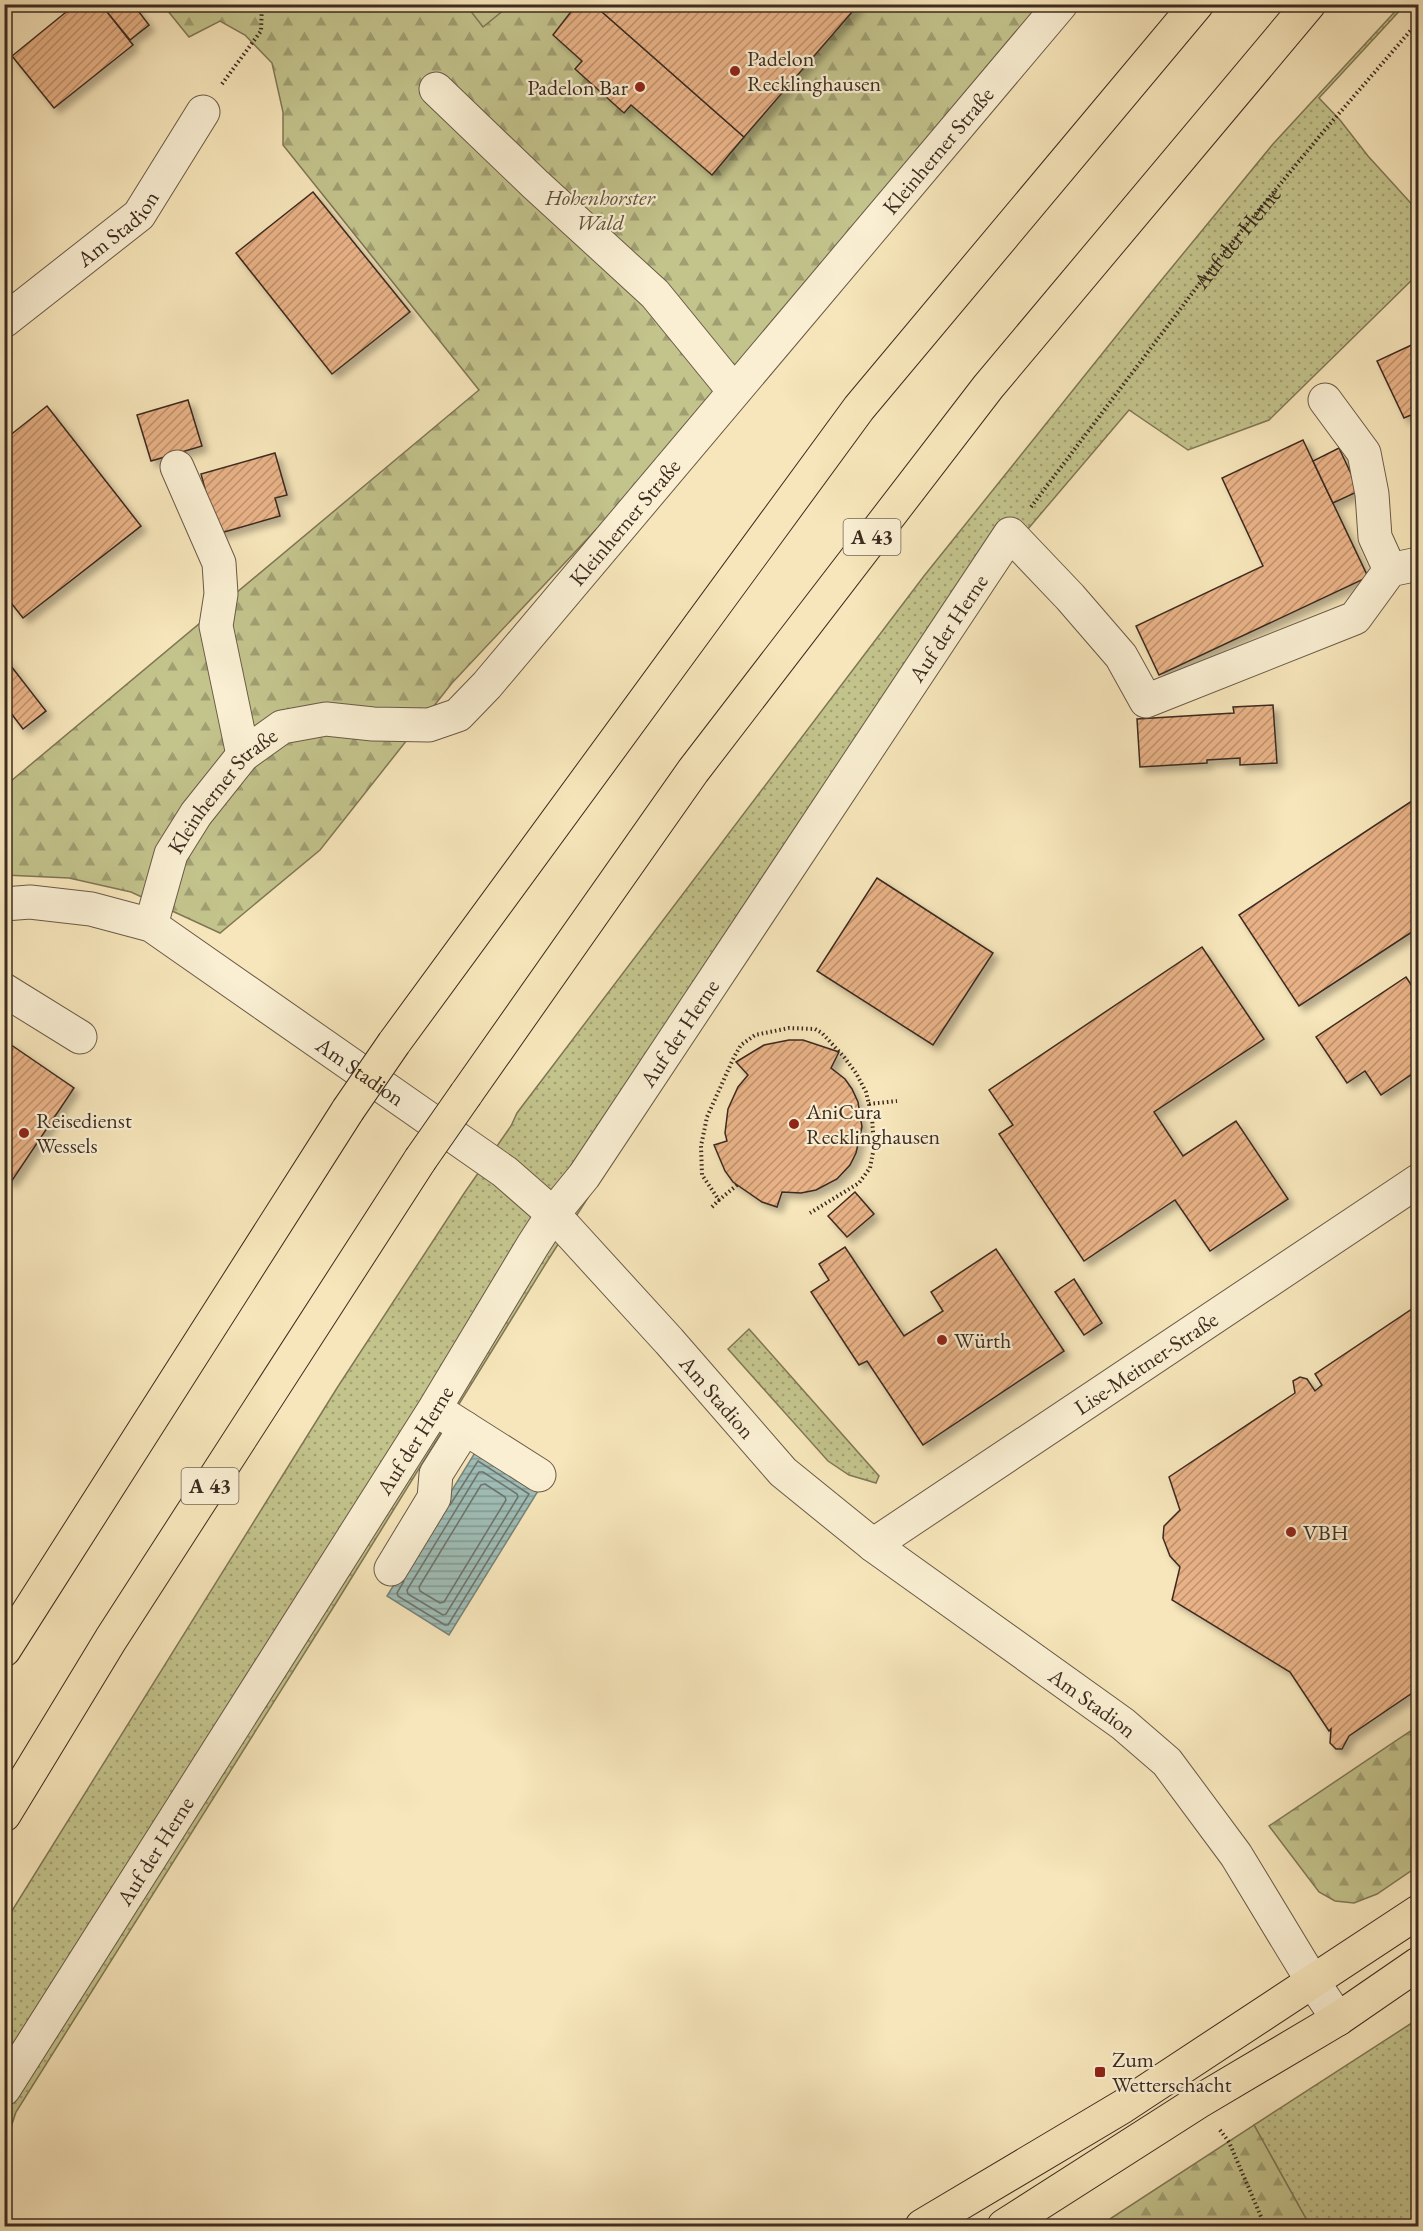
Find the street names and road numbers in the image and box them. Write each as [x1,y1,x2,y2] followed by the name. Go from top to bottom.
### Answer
[876,81,1000,220] street label: Kleinherner Straße
[1186,180,1288,296] street label: Auf der Herne
[70,185,166,274] street label: Am Stadion
[563,452,687,592] street label: Kleinherner Straße
[844,519,900,555] road number: A 43
[901,568,995,688] street label: Auf der Herne
[161,721,284,859] street label: Kleinherner Straße
[633,973,726,1093] street label: Auf der Herne
[309,1030,411,1113] street label: Am Stadion
[1069,1305,1224,1422] street label: Lise-Meitner-Straße
[672,1348,762,1445] street label: Am Stadion
[369,1380,460,1501] street label: Auf der Herne
[182,1468,238,1504] road number: A 43
[1042,1661,1143,1745] street label: Am Stadion
[109,1791,201,1912] street label: Auf der Herne

